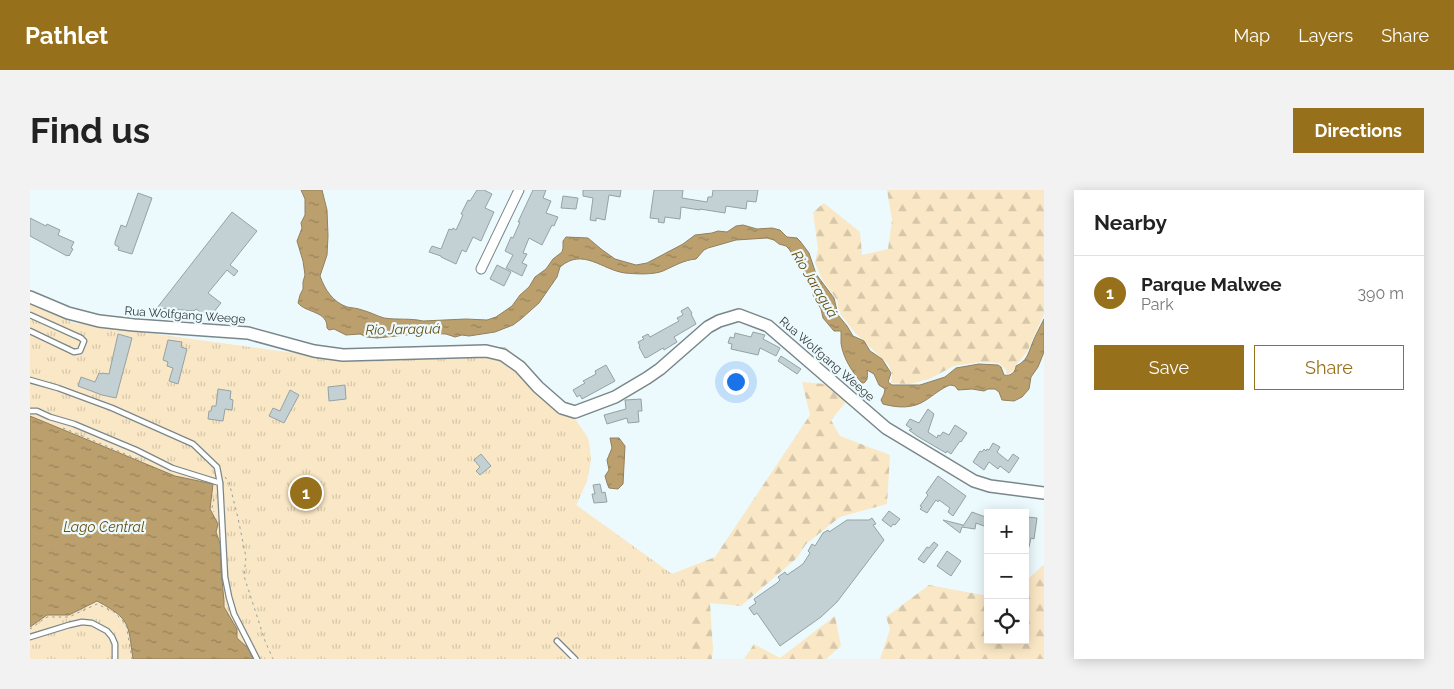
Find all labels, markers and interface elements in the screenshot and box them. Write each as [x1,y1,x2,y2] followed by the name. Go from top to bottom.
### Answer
[25,21,108,50] text: Pathlet
[1234,25,1270,46] text: Map
[1298,25,1353,46] text: Layers
[1381,25,1429,46] text: Share
[1293,108,1424,153] button: Directions
[30,110,150,151] text: Find us
[1094,210,1167,235] text: Nearby
[789,248,841,320] water label: Rio Jaraguá
[1141,273,1282,295] text: Parque Malwee
[1106,284,1114,303] text: 1
[1358,284,1404,303] text: 390 m
[1141,295,1174,314] text: Park
[124,304,246,326] street label: Rua Wolfgang Weege
[777,314,877,404] street label: Rua Wolfgang Weege
[365,320,441,338] water label: Rio Jaraguá
[1094,345,1244,390] button: Save
[1254,345,1404,390] button: Share
[723,369,749,395] your location
[290,474,322,512] pin: 1
[984,509,1029,644] map controls
[984,509,1029,554] button: +
[63,519,145,535] water label: Lago Central
[984,554,1029,599] button: −
[984,599,1029,644] button: locate

